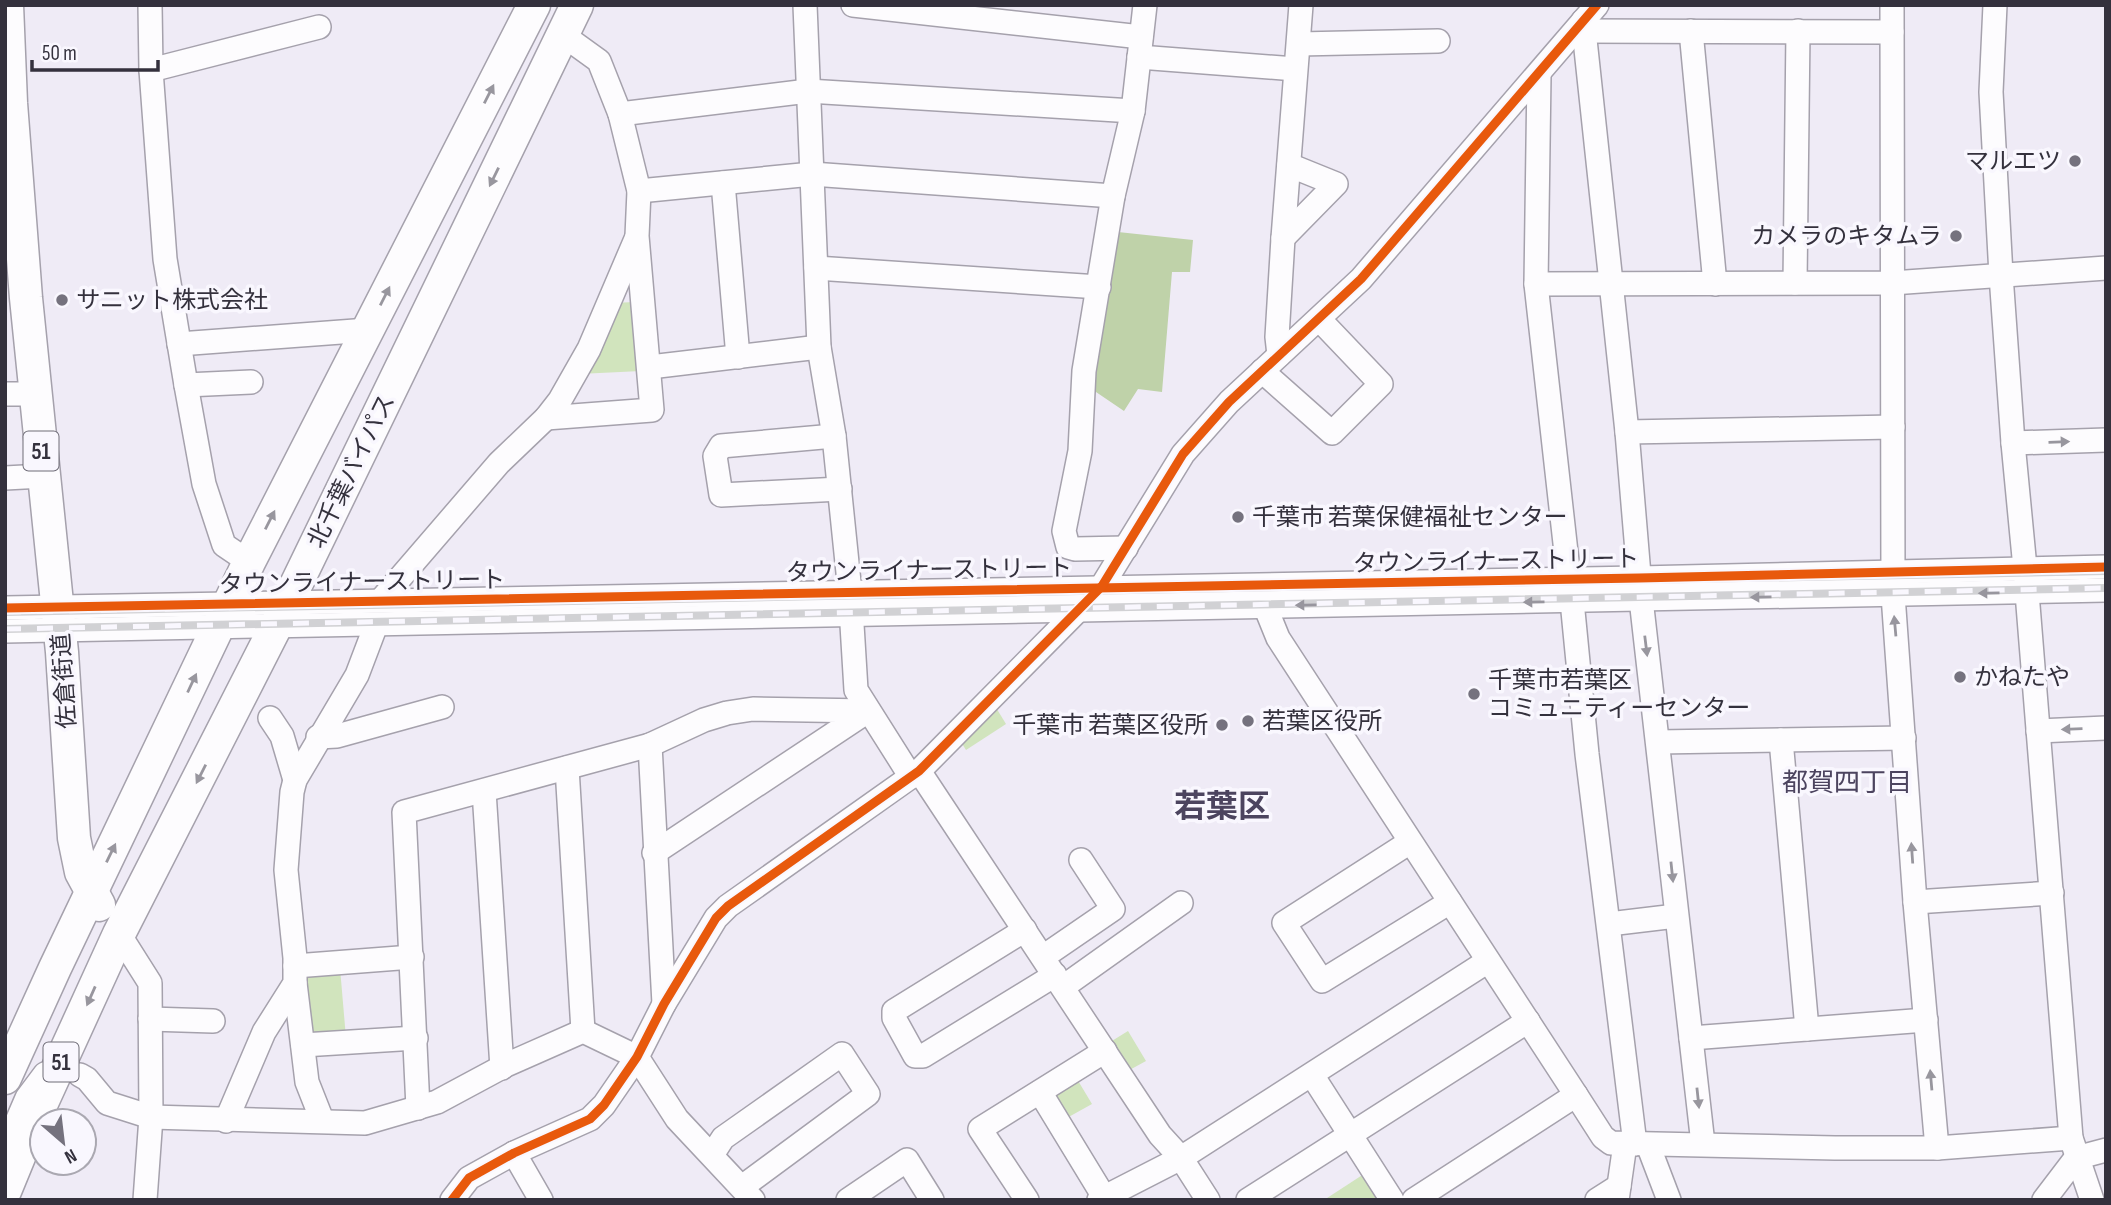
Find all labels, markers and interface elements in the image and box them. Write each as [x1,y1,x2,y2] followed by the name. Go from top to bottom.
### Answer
[32,28,158,72] scale bar
[42,41,77,66] text: 50 m
[483,84,495,103] one-way arrow
[1965,147,2061,176] place label: マルエツ
[2067,153,2083,169] marker: マルエツ
[488,167,500,187] one-way arrow
[1751,222,1942,251] place label: カメラのキタムラ
[1948,228,1964,244] marker: カメラのキタムラ
[76,286,268,315] place label: サニット株式会社
[380,286,391,306] one-way arrow
[54,292,70,308] marker: サニット株式会社
[302,390,401,553] street label: 北千葉バイパス
[23,432,58,471] road number: 51
[2048,436,2070,447] one-way arrow
[1252,503,1568,532] place label: 千葉市 若葉保健福祉センター
[1230,509,1246,525] marker: 千葉市 若葉保健福祉センター
[265,510,276,530] one-way arrow
[1353,545,1639,578] street label: タウンライナーストリート
[786,554,1072,587] street label: タウンライナーストリート
[219,566,505,599] street label: タウンライナーストリート
[1977,587,1999,599] one-way arrow
[1750,592,1772,603] one-way arrow
[1522,596,1544,608] one-way arrow
[1295,599,1317,611] one-way arrow
[1889,615,1900,637] one-way arrow
[47,632,82,730] street label: 佐倉街道
[1641,635,1652,657] one-way arrow
[1974,663,2070,692] place label: かねたや
[1488,666,1751,723] place label: 千葉市若葉区 コミュニティーセンター
[1952,669,1968,685] marker: かねたや
[186,673,197,693] one-way arrow
[1466,686,1482,702] marker: 千葉市若葉区 コミュニティーセンター
[1262,707,1382,736] place label: 若葉区役所
[1012,711,1208,740] place label: 千葉市 若葉区役所
[1240,713,1256,729] marker: 若葉区役所
[1214,717,1230,733] marker: 千葉市 若葉区役所
[2061,724,2083,735] one-way arrow
[195,764,206,784] one-way arrow
[1782,768,1912,799] district label: 都賀四丁目
[1174,788,1270,827] district label: 若葉区
[1906,842,1917,864] one-way arrow
[105,843,116,863] one-way arrow
[1666,861,1677,883] one-way arrow
[85,986,96,1007] one-way arrow
[43,1042,78,1082] road number: 51
[1925,1068,1936,1090] one-way arrow
[1693,1087,1704,1109] one-way arrow
[28,1107,98,1177] north arrow
[60,1143,80,1168] text: N

